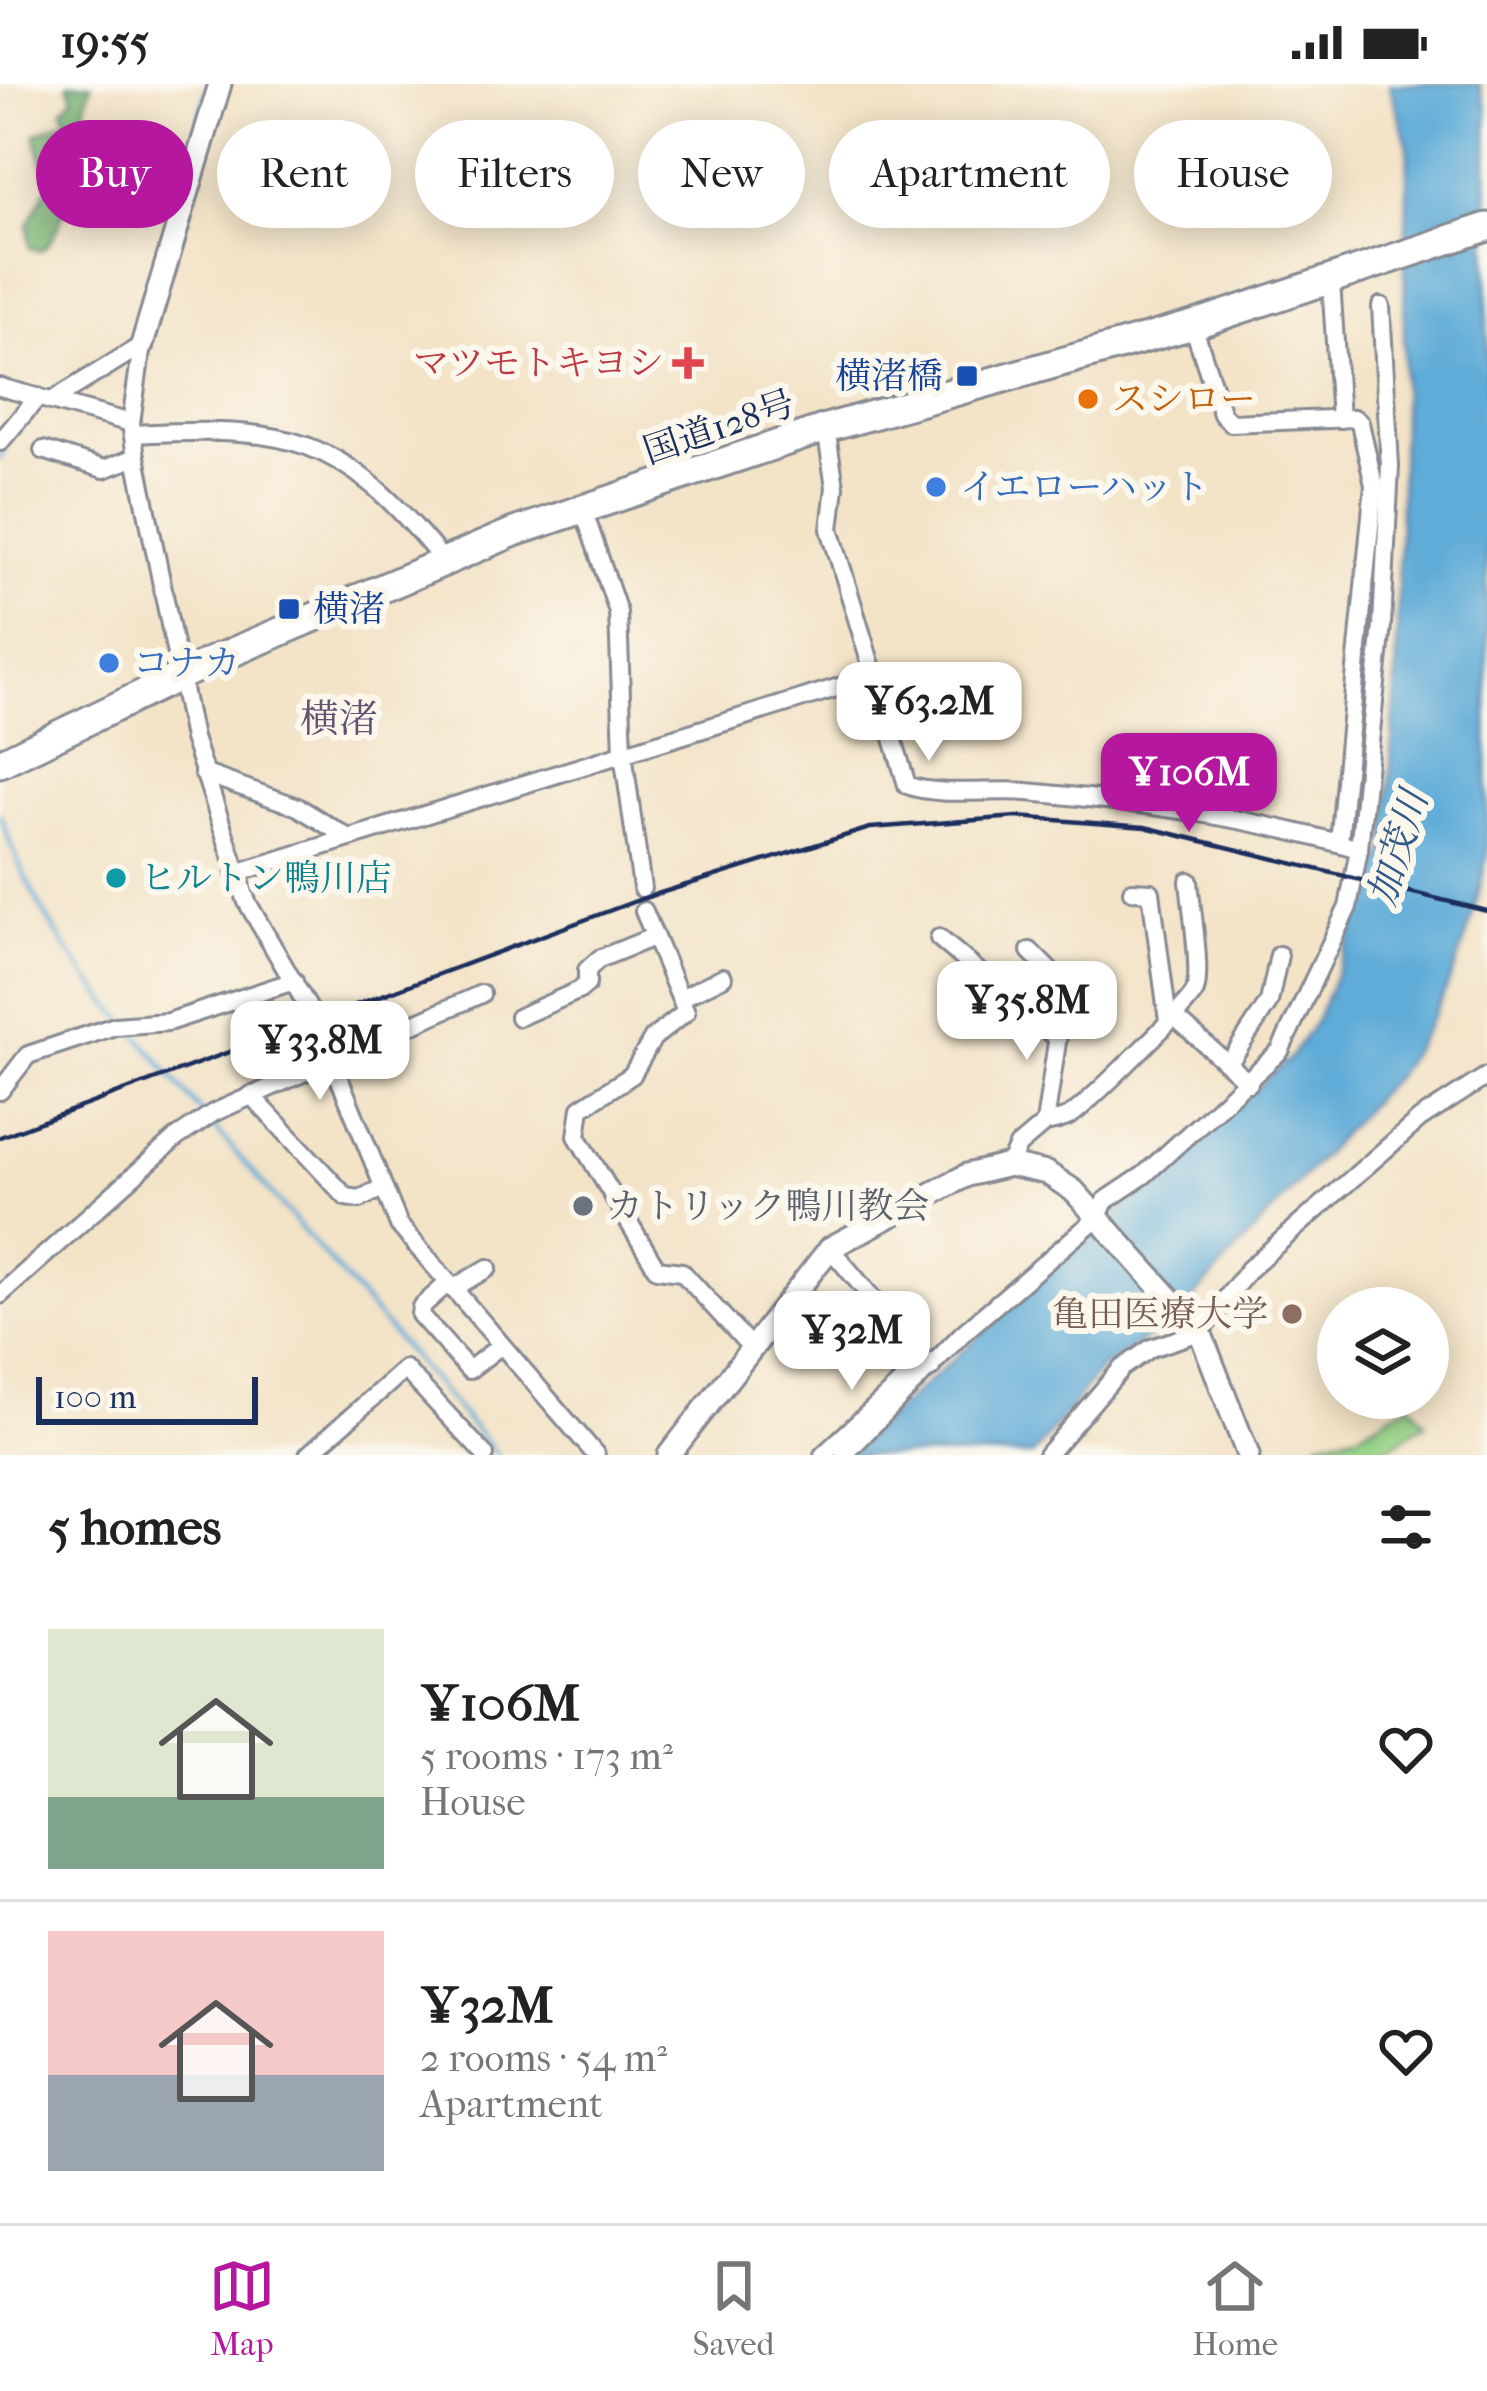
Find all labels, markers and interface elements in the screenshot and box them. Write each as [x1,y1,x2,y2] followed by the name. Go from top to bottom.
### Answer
[60,16,149,69] text: 19:55
[36,120,193,228] chip: Buy
[217,120,391,228] chip: Rent
[415,120,614,228] chip: Filters
[638,120,805,228] chip: New
[829,120,1110,228] chip: Apartment
[1134,120,1332,228] chip: House
[413,342,664,384] place label: マツモトキヨシ
[675,350,701,376] marker: マツモトキヨシ
[835,355,943,397] place label: 横渚橋
[954,363,980,389] marker: 横渚橋
[1112,378,1256,420] place label: スシロー
[638,382,800,472] street label: 国道128号
[1075,386,1101,412] marker: スシロー
[960,466,1209,508] place label: イエローハット
[923,474,949,500] marker: イエローハット
[313,588,385,630] place label: 横渚
[276,596,302,622] marker: 横渚
[133,642,240,684] place label: コナカ
[96,650,122,676] marker: コナカ
[831,662,1027,764] pin: ¥63.2M
[864,678,994,724] text: ¥63.2M
[300,696,378,742] district label: 横渚
[1105,733,1273,835] pin: ¥106M
[1128,749,1250,795] text: ¥106M
[1359,782,1438,911] water label: 加茂川
[140,857,392,899] place label: ヒルトン鴨川店
[103,865,129,891] marker: ヒルトン鴨川店
[929,961,1125,1063] pin: ¥35.8M
[964,977,1090,1023] text: ¥35.8M
[222,1001,418,1103] pin: ¥33.8M
[257,1017,383,1063] text: ¥33.8M
[607,1185,930,1227] place label: カトリック鴨川教会
[570,1193,596,1219] marker: カトリック鴨川教会
[1317,1287,1449,1419] map controls
[1317,1287,1449,1419] button: layers
[781,1291,923,1393] pin: ¥32M
[1052,1293,1268,1335] place label: 亀田医療大学
[1279,1301,1305,1327] marker: 亀田医療大学
[801,1307,903,1353] text: ¥32M
[36,1371,258,1424] scale bar
[54,1378,137,1417] text: 100 m
[1373,1494,1439,1560] icon: filters
[48,1497,221,1557] text: 5 homes
[420,1673,580,1733] text: ¥106M
[144,1677,288,1821] icon: home
[1373,1716,1439,1782] icon: heart
[420,1733,673,1779] text: 5 rooms · 173 m²
[420,1779,526,1825] text: House
[420,1975,553,2035] text: ¥32M
[144,1979,288,2123] icon: home
[1373,2018,1439,2084] icon: heart
[420,2035,667,2081] text: 2 rooms · 54 m²
[420,2081,603,2127] text: Apartment
[209,2253,275,2364] tab: Map
[693,2253,774,2364] tab: Saved
[1192,2253,1278,2364] tab: Home

